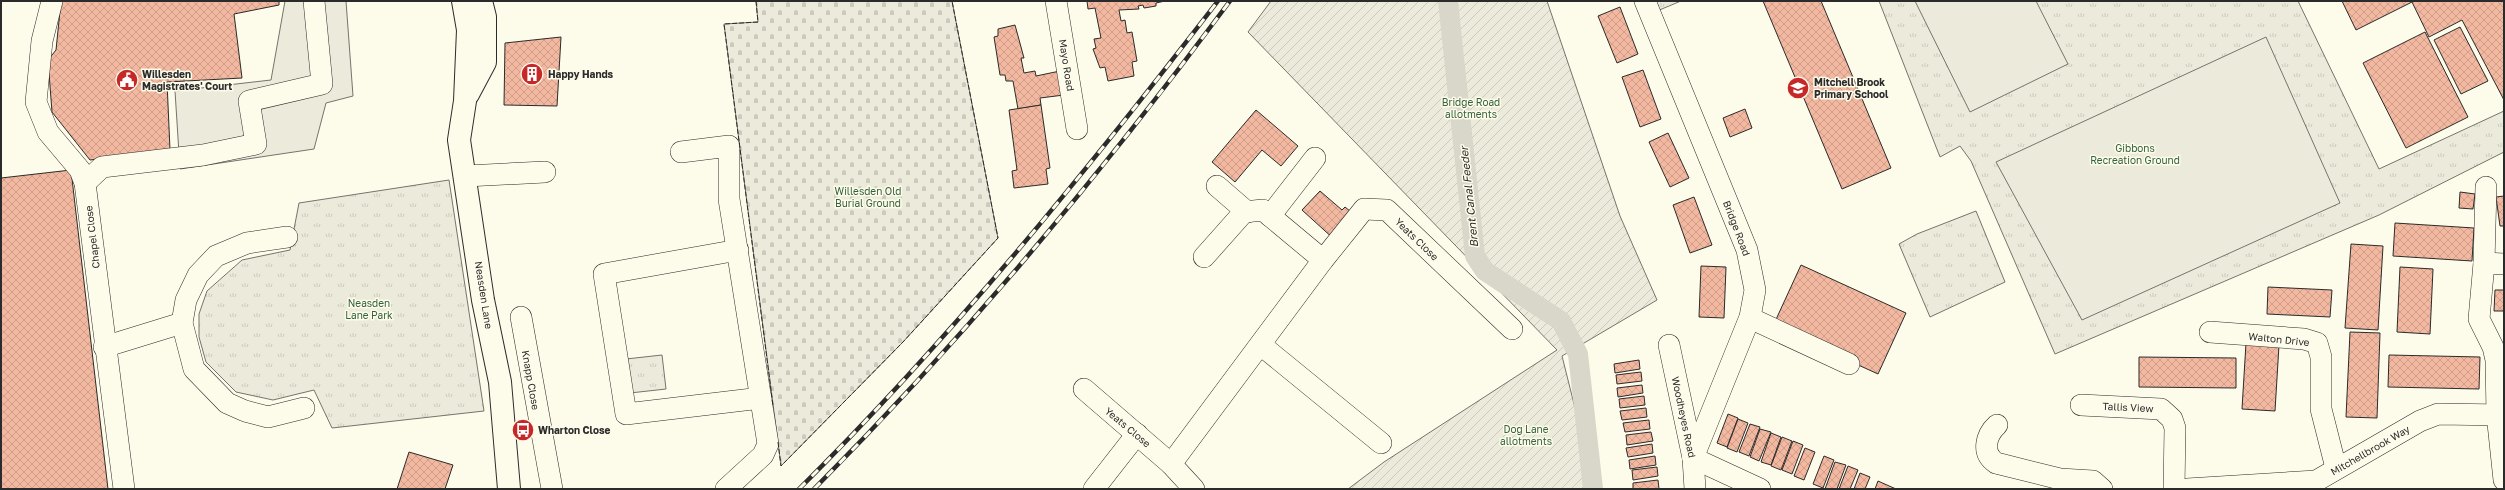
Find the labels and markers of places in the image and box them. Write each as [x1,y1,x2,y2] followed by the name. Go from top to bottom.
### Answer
[519,61,545,87] building icon: Happy Hands
[114,67,140,93] public building icon: Willesden Magistrates' Court
[142,68,232,92] place label: Willesden Magistrates' Court
[548,68,614,80] place label: Happy Hands
[1785,75,1811,101] school or university icon: Mitchell Brook Primary School
[1814,76,1889,100] place label: Mitchell Brook Primary School
[510,417,536,443] bus stop icon: Wharton Close
[538,424,610,436] place label: Wharton Close

